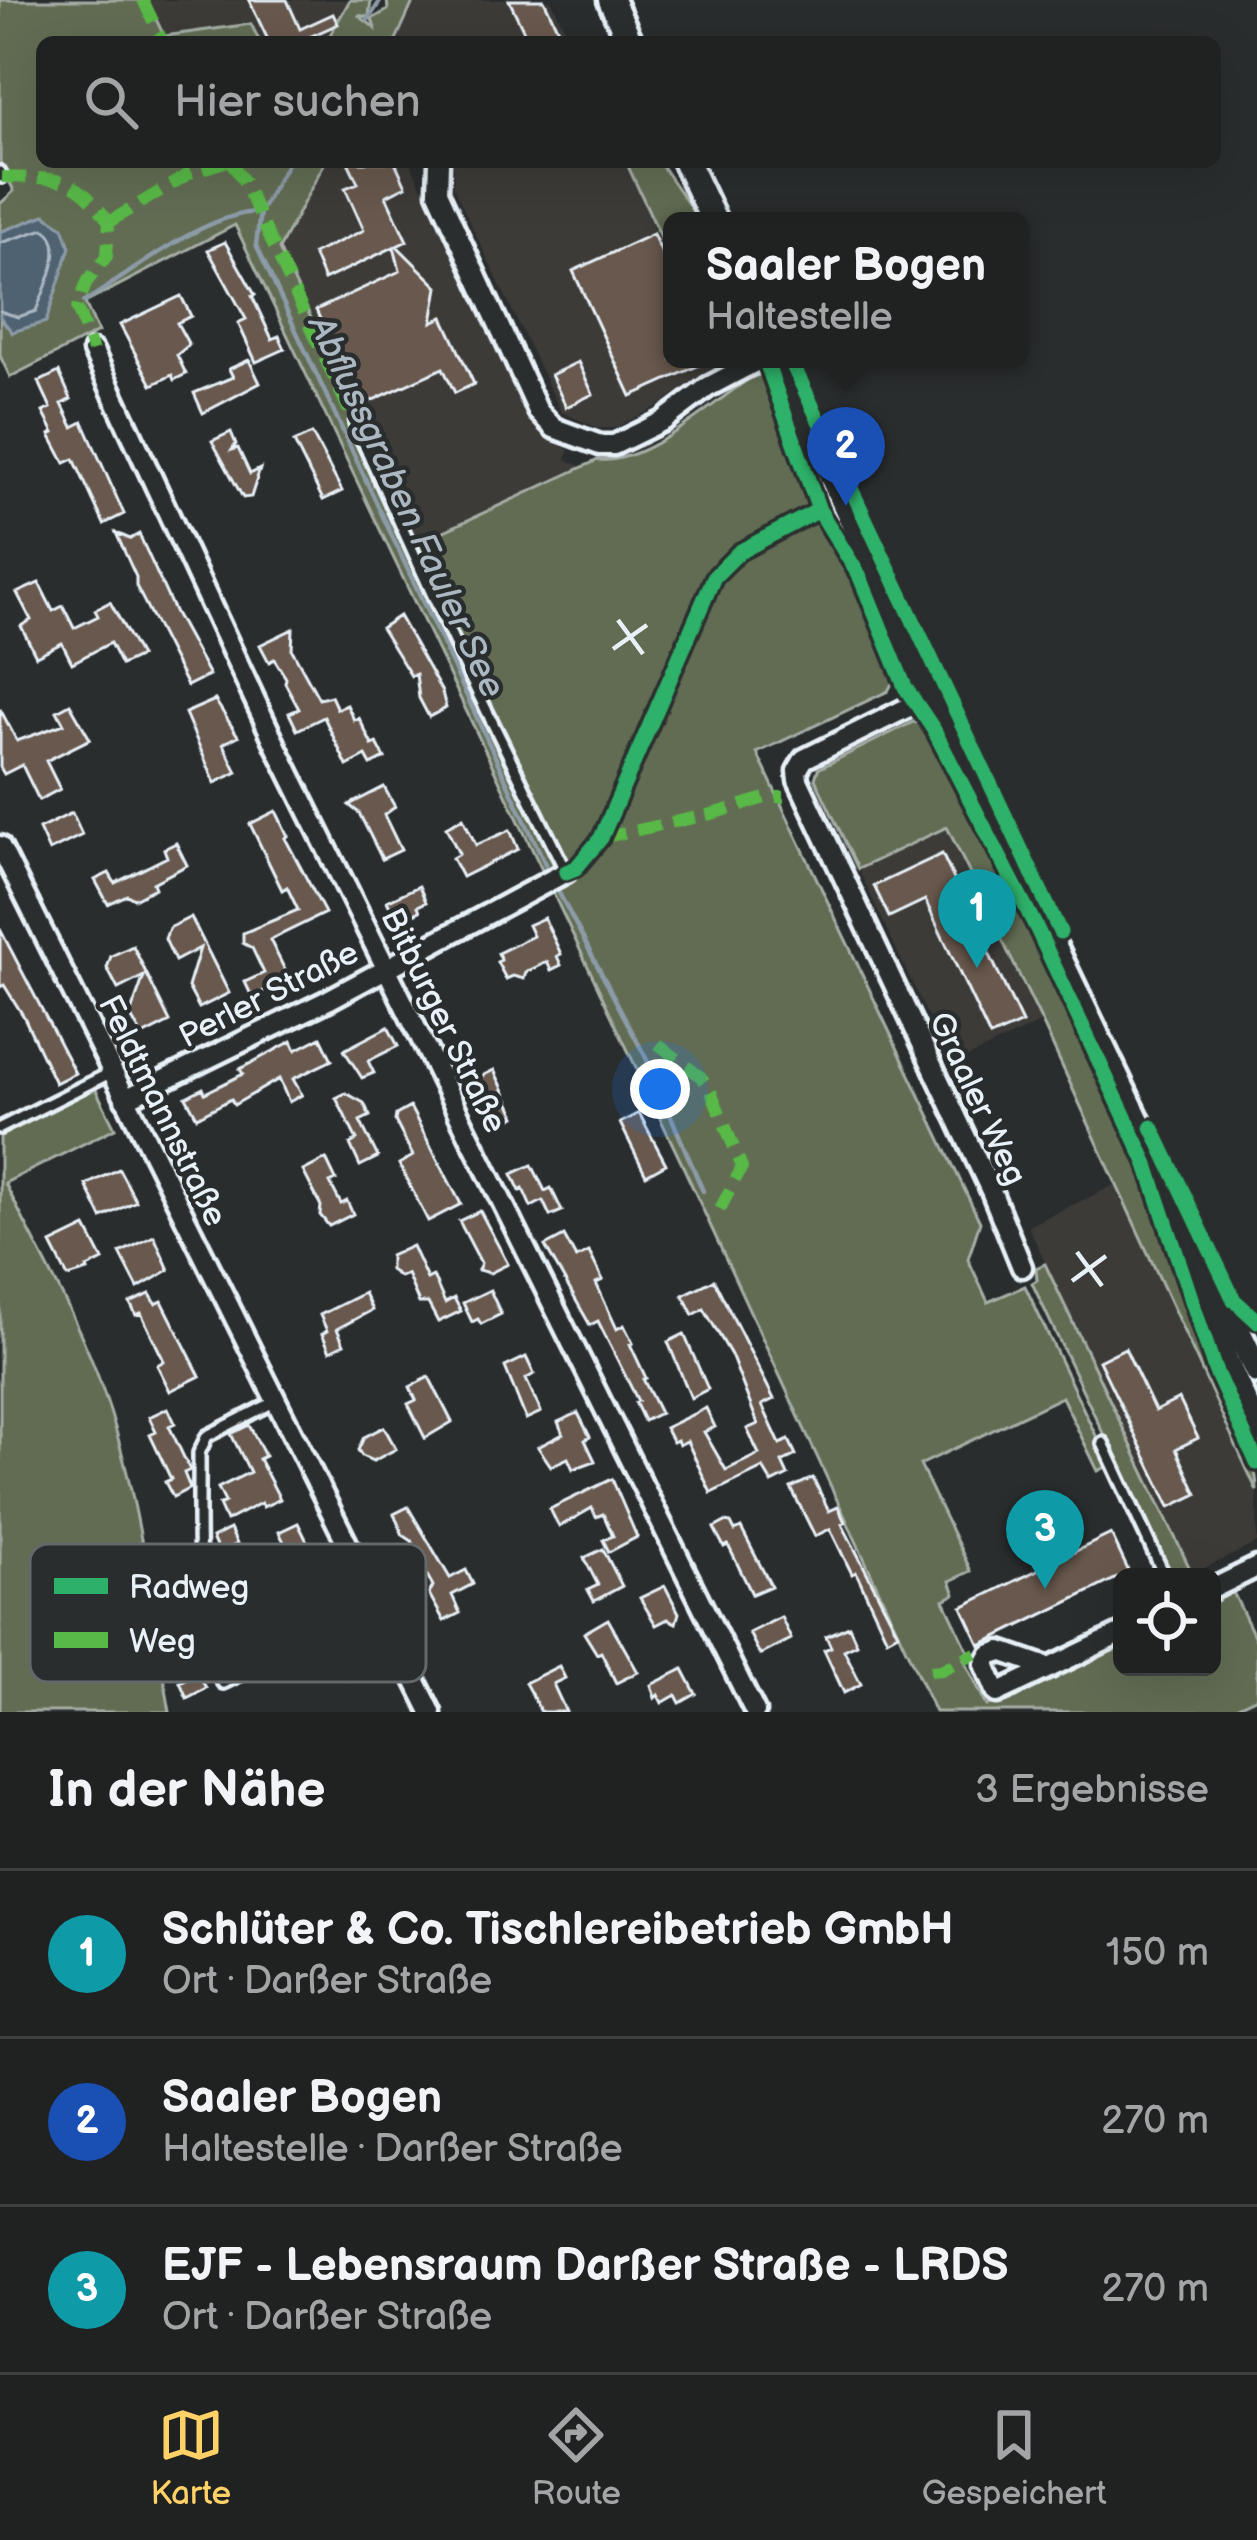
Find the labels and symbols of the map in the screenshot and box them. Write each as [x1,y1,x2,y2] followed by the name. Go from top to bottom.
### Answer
[297,307,513,705] water label: Abflussgraben Fauler See
[807,407,885,506] pin: 2
[938,869,1016,968] pin: 1
[371,902,515,1140] street label: Bitburger Straße
[173,933,365,1057] street label: Perler Straße
[89,989,235,1233] street label: Feldtmannstraße
[920,1006,1035,1192] street label: Graaler Weg
[630,1059,690,1119] your location
[1006,1490,1084,1589] pin: 3
[30,1544,426,1682] legend
[129,1568,249,1608] text: Radweg
[129,1622,196,1662] text: Weg

